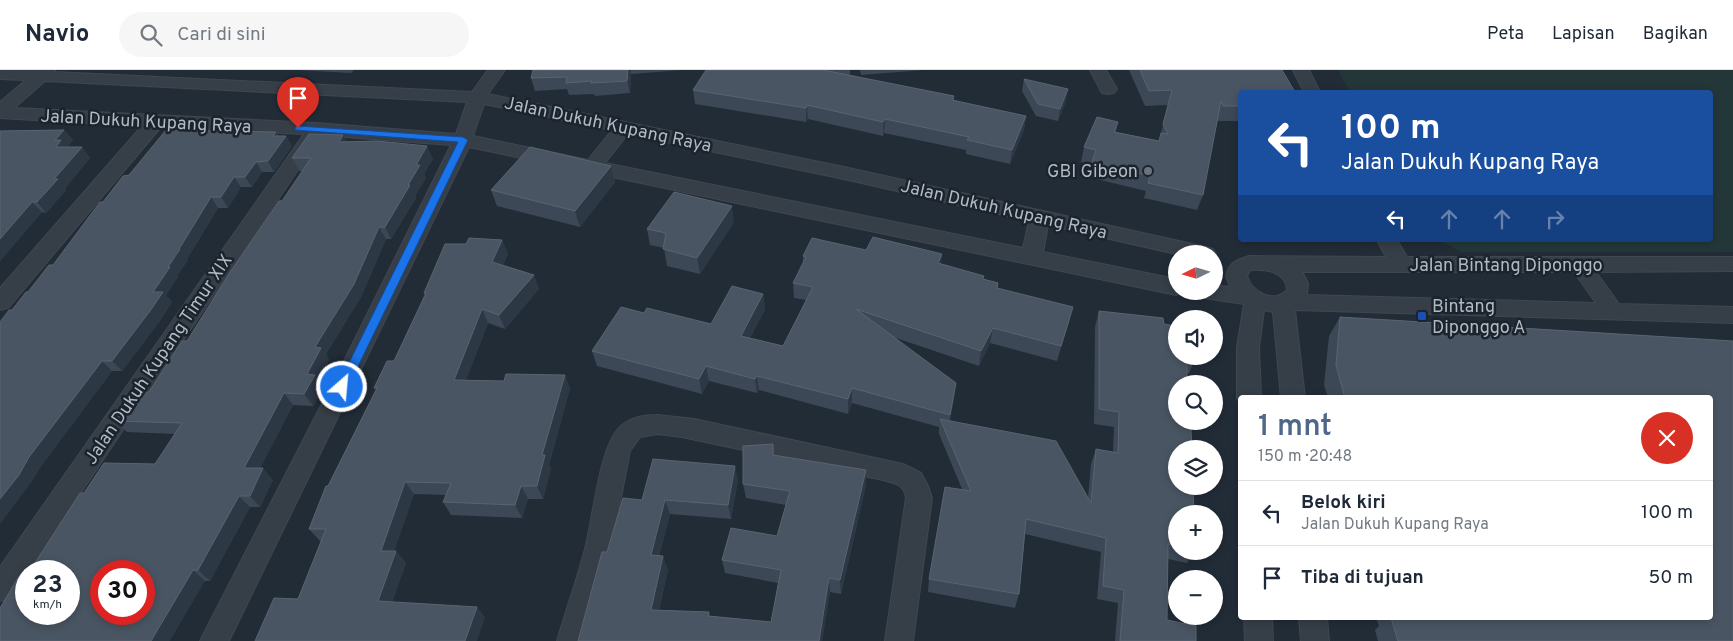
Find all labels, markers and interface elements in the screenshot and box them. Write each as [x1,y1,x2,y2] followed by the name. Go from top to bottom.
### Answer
[119,12,469,57] search box
[25,20,89,50] text: Navio
[137,21,165,49] icon: search
[177,23,266,47] text: Cari di sini
[1487,23,1524,46] text: Peta
[1552,23,1615,46] text: Lapisan
[1643,23,1708,46] text: Bagikan
[277,77,319,128] pin
[284,84,312,112] icon: arrive
[502,92,713,159] street label: Jalan Dukuh Kupang Raya
[40,105,252,140] street label: Jalan Dukuh Kupang Raya
[1341,107,1441,151] text: 100 m
[1258,110,1323,175] icon: left
[1341,150,1599,177] text: Jalan Dukuh Kupang Raya
[1047,161,1138,184] place label: GBI Gibeon
[1142,165,1154,177] marker: GBI Gibeon
[898,176,1109,245] street label: Jalan Dukuh Kupang Raya
[1382,205,1410,233] icon: left
[1435,205,1463,233] icon: ahead
[1488,205,1516,233] icon: ahead
[1541,205,1569,233] icon: right
[1168,245,1222,300] north arrow
[1168,245,1223,625] map controls
[80,250,238,469] street label: Jalan Dukuh Kupang Timur XIX
[1409,255,1603,278] street label: Jalan Bintang Diponggo
[1432,296,1526,340] place label: Bintang Diponggo A
[1168,310,1223,365] button: sound
[1416,310,1428,322] marker: Bintang Diponggo A
[315,360,367,412] position arrow
[1168,375,1223,430] button: search
[1258,409,1332,446] text: 1 mnt
[1641,412,1693,464] button: close
[1168,440,1223,495] button: layers
[1258,447,1352,467] text: 150 m · 20:48
[1301,491,1386,515] text: Belok kiri
[1258,499,1286,527] icon: left
[1641,501,1693,525] text: 100 m
[1168,505,1223,560] button: +
[1301,515,1489,535] text: Jalan Dukuh Kupang Raya
[90,560,155,625] speed limit sign: 30
[1258,564,1286,592] icon: arrive
[1301,566,1424,590] text: Tiba di tujuan
[1648,566,1693,590] text: 50 m
[32,570,63,602] text: 23
[1168,570,1223,625] button: −
[33,597,62,613] text: km/h

